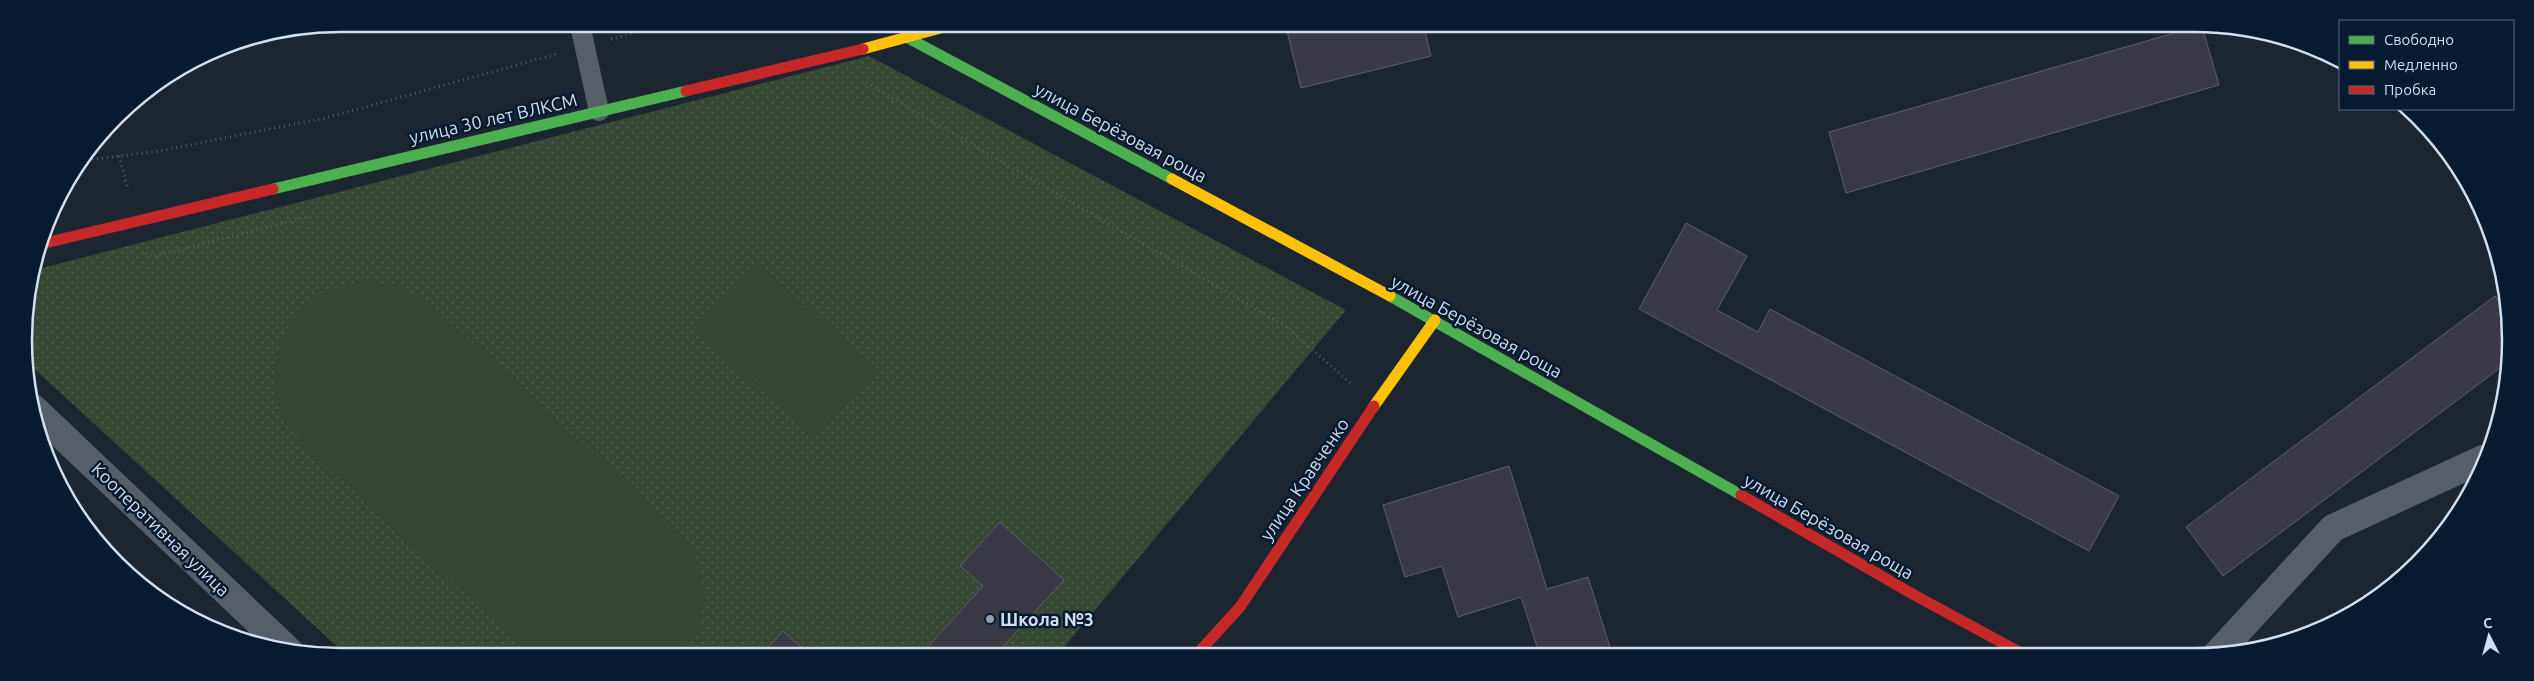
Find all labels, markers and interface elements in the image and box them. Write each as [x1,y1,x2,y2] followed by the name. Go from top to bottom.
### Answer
[2339,20,2514,110] legend
[2384,31,2454,48] text: Свободно
[2384,56,2458,73] text: Медленно
[1032,78,1210,186] street label: улица Берёзовая роща
[2384,81,2436,98] text: Пробка
[407,89,579,147] street label: улица 30 лет ВЛКСМ
[1388,271,1566,381] street label: улица Берёзовая роща
[1256,414,1352,544] street label: улица Кравченко
[88,458,234,600] street label: Кооперативная улица
[1741,469,1917,583] street label: улица Берёзовая роща
[1000,609,1094,629] place label: Школа №3
[2464,611,2514,661] north arrow
[984,613,996,625] marker: Школа №3
[2482,615,2493,631] text: С

